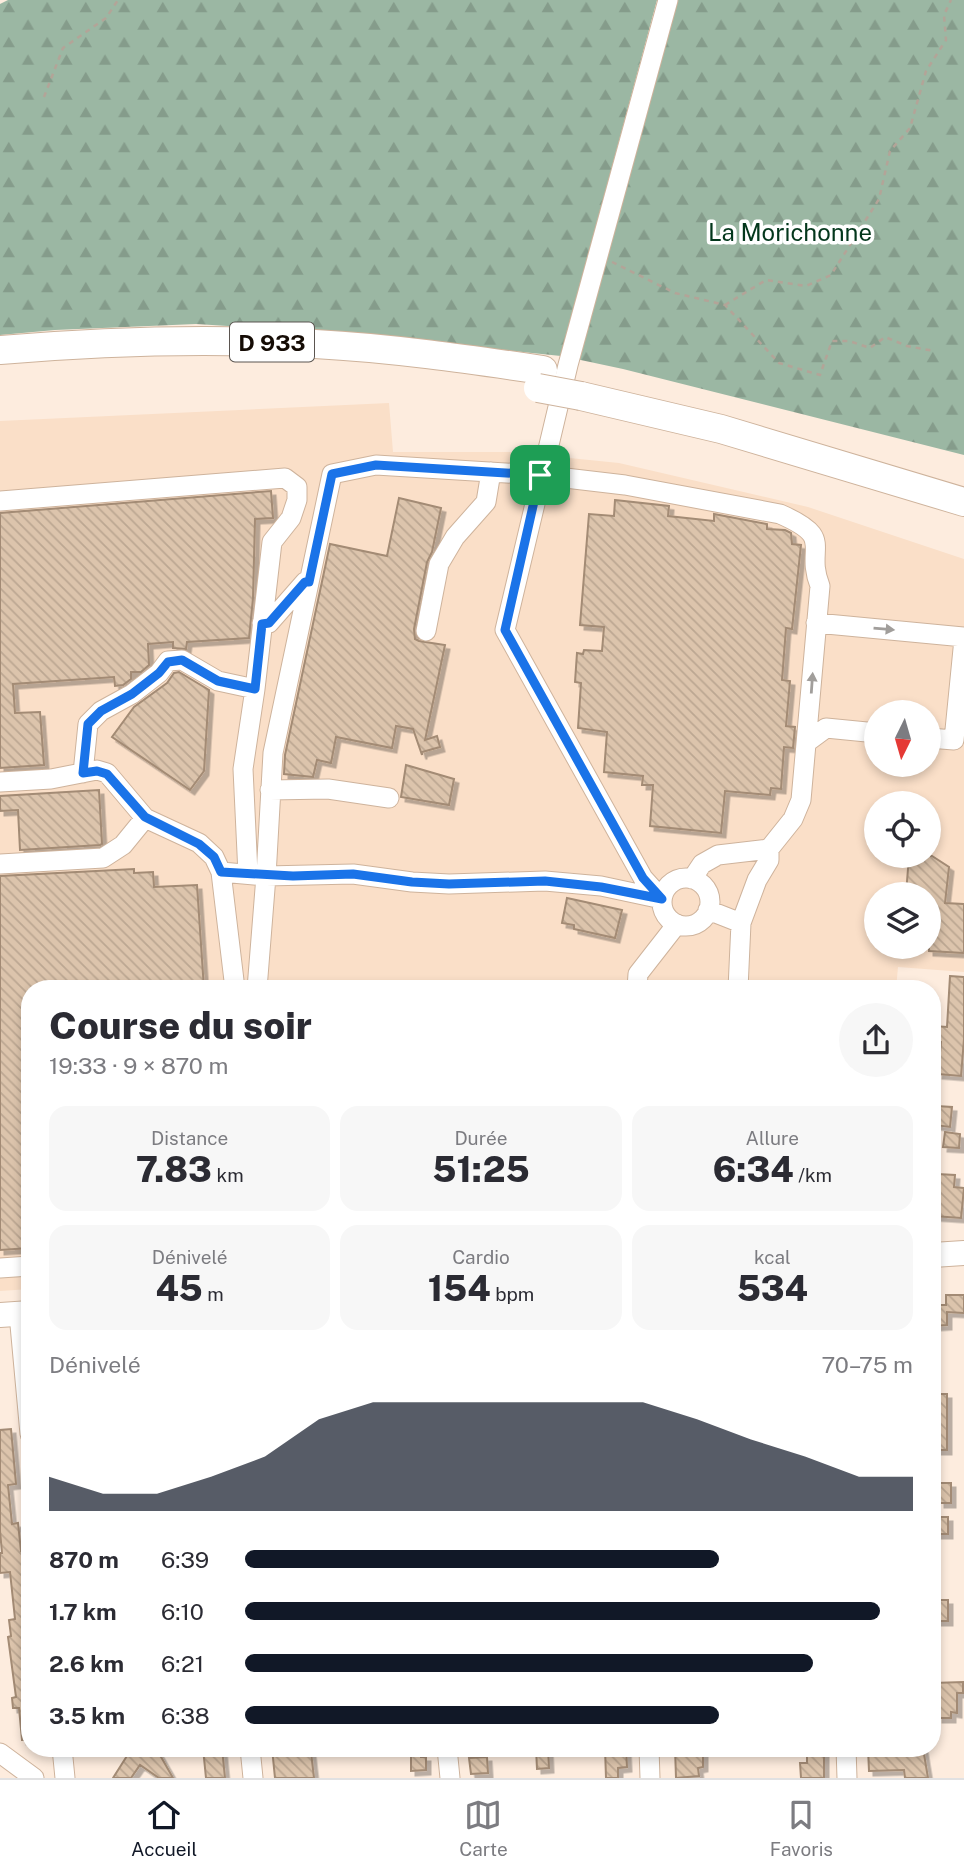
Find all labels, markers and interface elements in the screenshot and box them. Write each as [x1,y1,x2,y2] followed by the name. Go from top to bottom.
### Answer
[708,218,872,246] park label: La Morichonne
[230,322,314,362] road number: D 933
[510,445,570,505] pin
[521,456,559,494] icon: arrive
[873,624,895,635] one-way arrow
[806,672,817,694] one-way arrow
[864,700,942,777] north arrow
[864,700,941,959] map controls
[864,791,941,868] button: locate
[864,882,941,959] button: layers
[49,1003,312,1048] text: Course du soir
[839,1003,913,1077] button: share
[49,1052,228,1079] text: 19:33 · 9 × 870 m
[151,1127,228,1149] text: Distance
[454,1127,508,1149] text: Durée
[746,1127,799,1149] text: Allure
[136,1149,212,1190] text: 7.83
[432,1149,530,1190] text: 51:25
[713,1149,794,1190] text: 6:34
[212,1164,244,1186] text: km
[794,1164,832,1186] text: /km
[152,1246,228,1268] text: Dénivelé
[452,1246,510,1268] text: Cardio
[754,1246,791,1268] text: kcal
[156,1268,203,1309] text: 45
[428,1268,491,1309] text: 154
[737,1268,808,1309] text: 534
[203,1283,224,1305] text: m
[491,1283,534,1305] text: bpm
[49,1351,141,1378] text: Dénivelé
[821,1351,913,1378] text: 70–75 m
[49,1546,119,1573] text: 870 m
[161,1546,209,1573] text: 6:39
[49,1598,117,1625] text: 1.7 km
[161,1598,204,1625] text: 6:10
[49,1650,124,1677] text: 2.6 km
[161,1650,204,1677] text: 6:21
[49,1702,125,1729] text: 3.5 km
[161,1702,210,1729] text: 6:38
[131,1796,197,1860] tab: Accueil
[459,1796,508,1860] tab: Carte
[770,1796,833,1860] tab: Favoris

